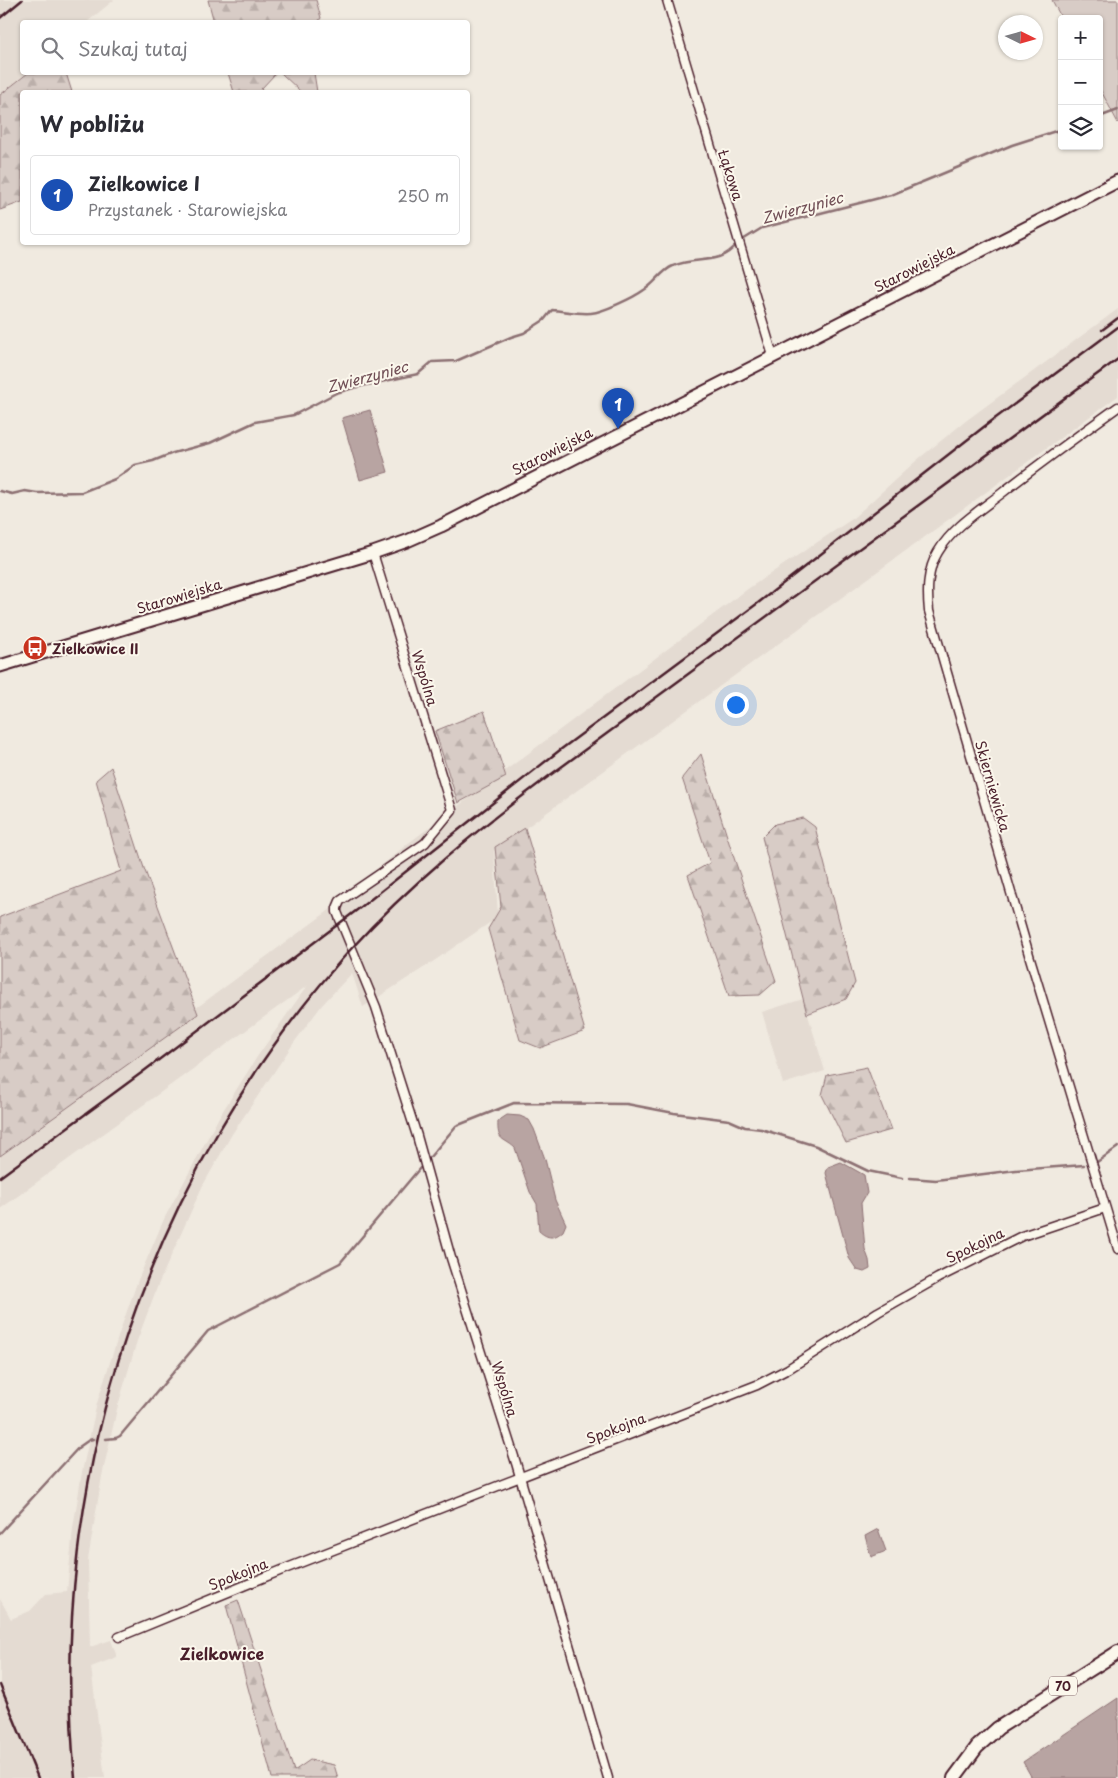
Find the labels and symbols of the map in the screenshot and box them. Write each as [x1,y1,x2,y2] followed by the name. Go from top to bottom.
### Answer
[998,15,1043,60] north arrow
[713,146,749,203] street label: Łąkowa
[759,185,846,229] water label: Zwierzyniec
[870,239,958,297] street label: Starowiejska
[324,354,411,398] water label: Zwierzyniec
[602,388,634,429] pin: 1
[508,422,596,480] street label: Starowiejska
[134,573,224,619] street label: Starowiejska
[22,635,48,661] bus stop icon: Zielkowice II
[52,638,138,659] place label: Zielkowice II
[407,648,443,709] street label: Wspólna
[723,692,749,718] your location
[970,738,1016,834] street label: Skierniewicka
[942,1222,1008,1268] street label: Spokojna
[487,1359,523,1420] street label: Wspólna
[583,1407,649,1449] street label: Spokojna
[205,1553,271,1595] street label: Spokojna
[180,1641,265,1665] district label: Zielkowice
[1049,1676,1077,1695] road number: 70

